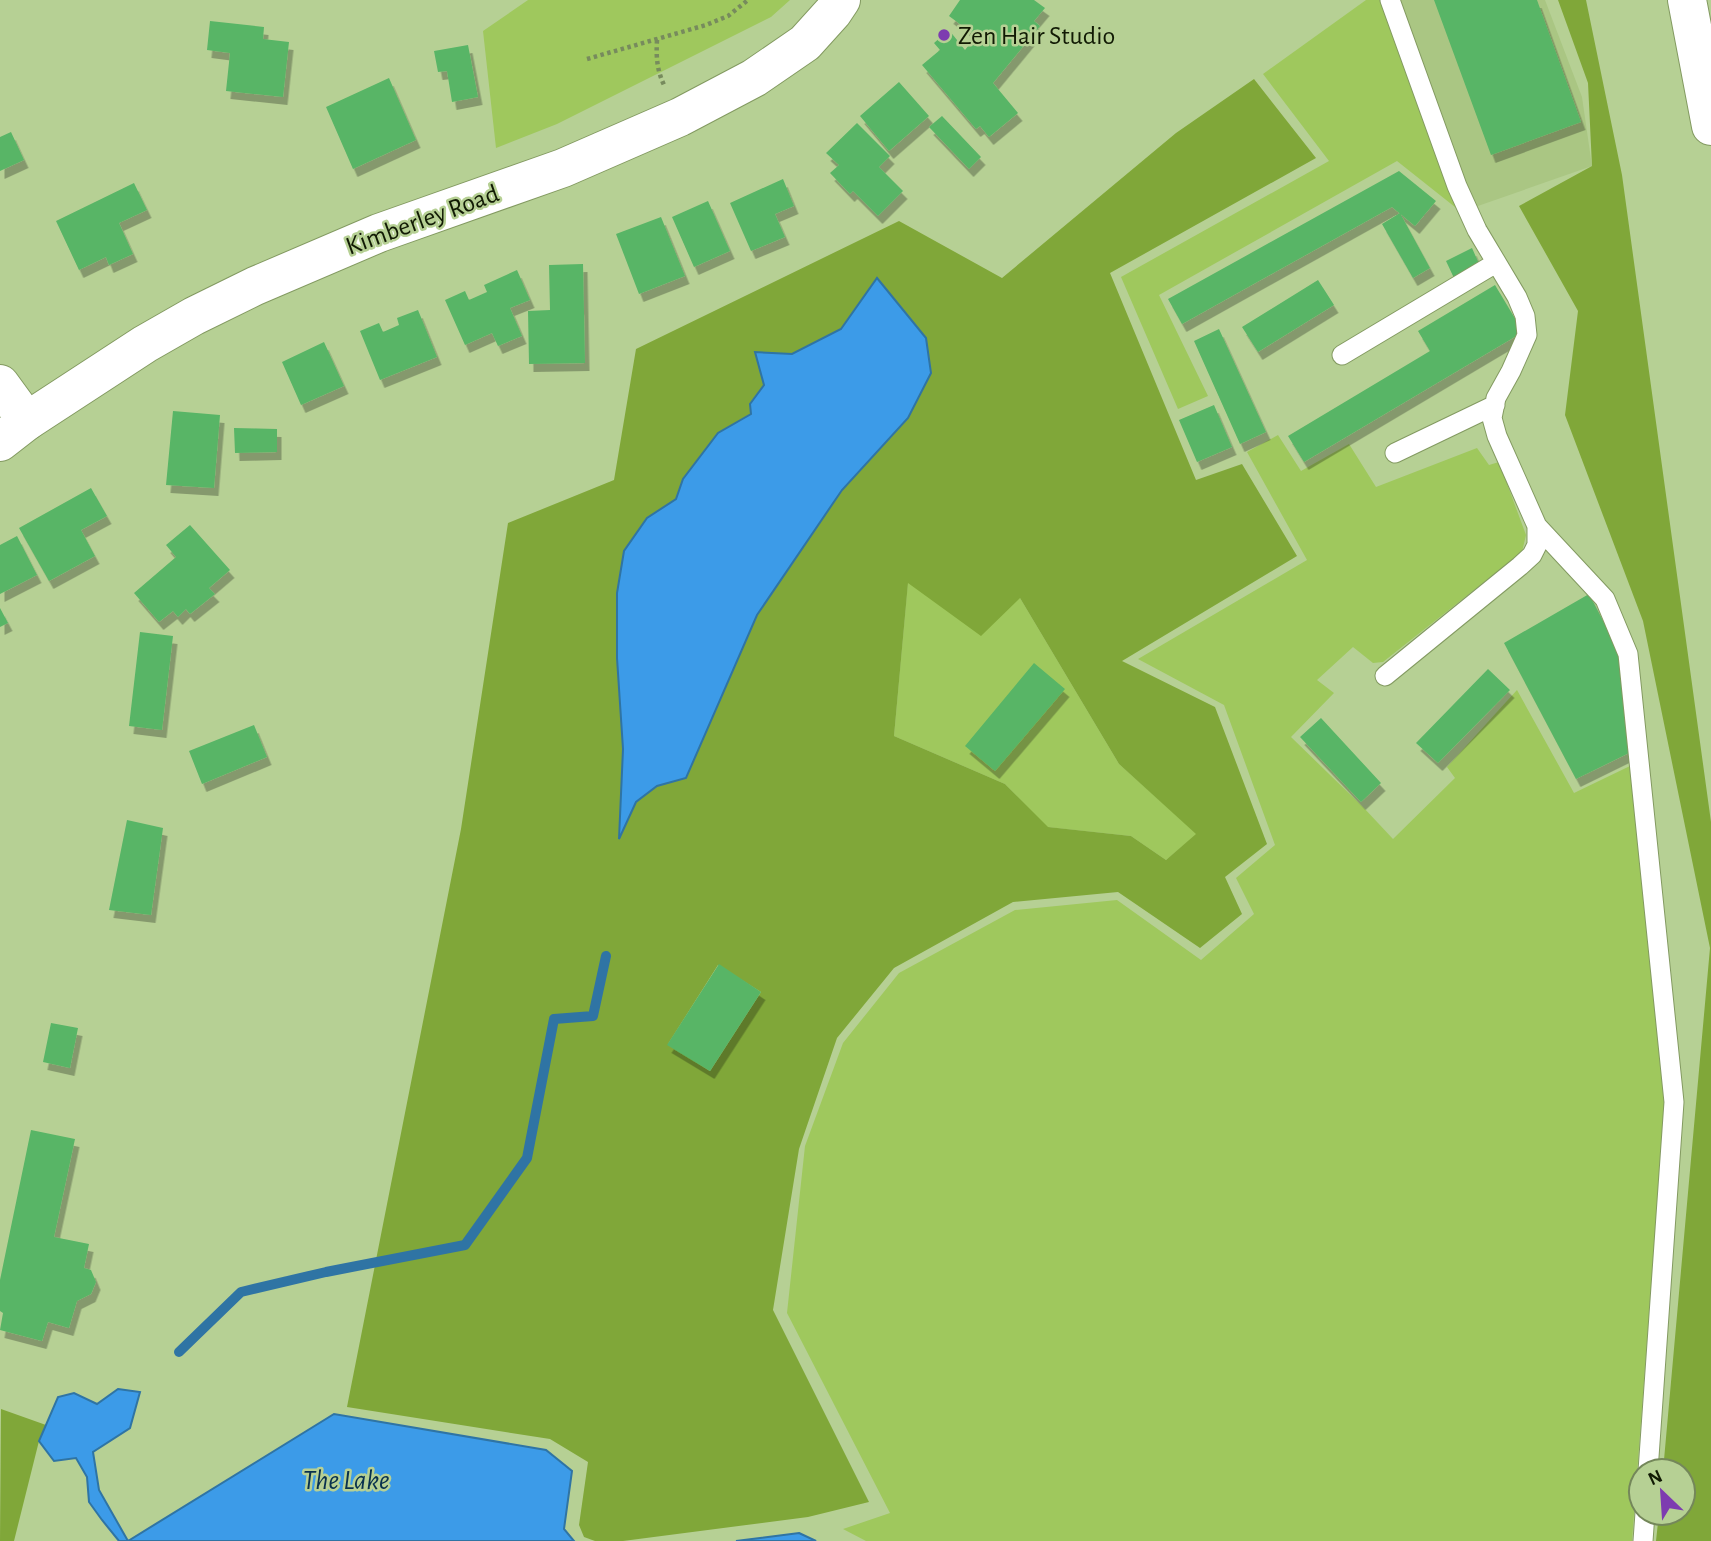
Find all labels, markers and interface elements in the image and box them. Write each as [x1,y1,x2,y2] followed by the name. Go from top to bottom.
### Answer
[958,23,1115,49] place label: Zen Hair Studio
[936,27,952,43] marker: Zen Hair Studio
[342,180,502,260] street label: Kimberley Road
[1627,1457,1697,1527] north arrow
[302,1467,390,1495] water label: The Lake
[1645,1467,1665,1489] text: N

